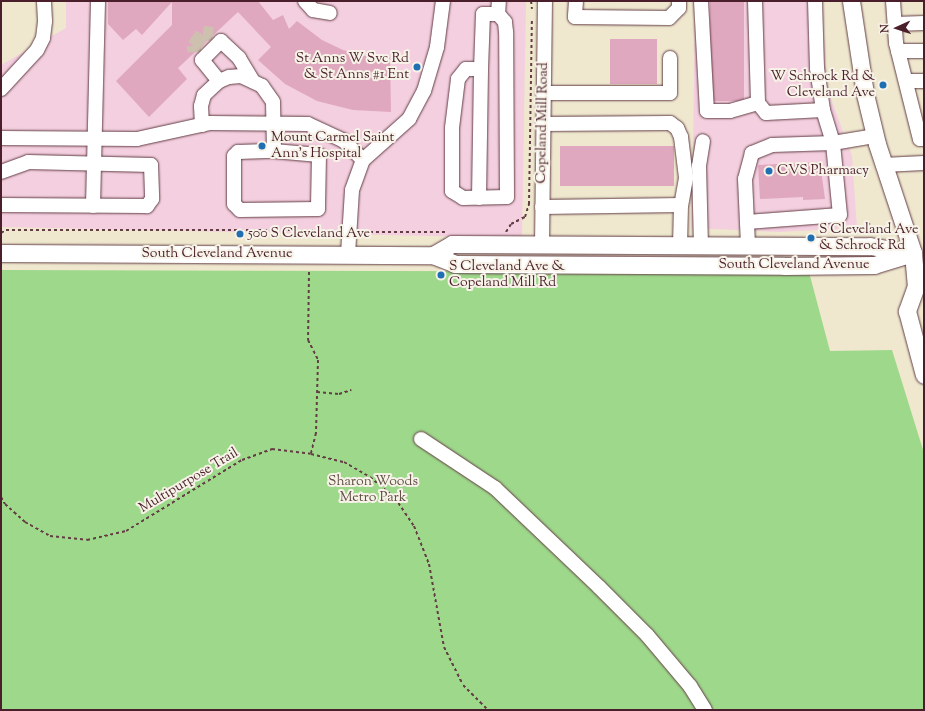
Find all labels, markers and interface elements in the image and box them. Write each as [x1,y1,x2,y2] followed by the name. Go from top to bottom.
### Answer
[877,8,917,48] north arrow
[877,24,893,33] text: N
[296,51,409,84] place label: St Anns W Svc Rd & St Anns #1 Ent
[412,62,422,72] marker: St Anns W Svc Rd & St Anns #1 Ent
[534,62,552,184] street label: Copeland Mill Road
[770,69,875,102] place label: W Schrock Rd & Cleveland Ave
[878,80,888,90] marker: W Schrock Rd & Cleveland Ave
[271,130,394,162] place label: Mount Carmel Saint Ann's Hospital
[256,140,268,152] marker: Mount Carmel Saint Ann's Hospital
[777,163,869,179] place label: CVS Pharmacy
[764,166,774,176] marker: CVS Pharmacy
[819,222,919,254] place label: S Cleveland Ave & Schrock Rd
[248,226,370,242] place label: 500 S Cleveland Ave
[235,229,245,239] marker: 500 S Cleveland Ave
[806,233,816,243] marker: S Cleveland Ave & Schrock Rd
[142,246,292,262] street label: South Cleveland Avenue
[719,257,869,273] street label: South Cleveland Avenue
[449,259,565,292] place label: S Cleveland Ave & Copeland Mill Rd
[436,270,446,280] marker: S Cleveland Ave & Copeland Mill Rd
[136,445,242,517] street label: Multipurpose Trail
[328,474,418,506] park label: Sharon Woods Metro Park

